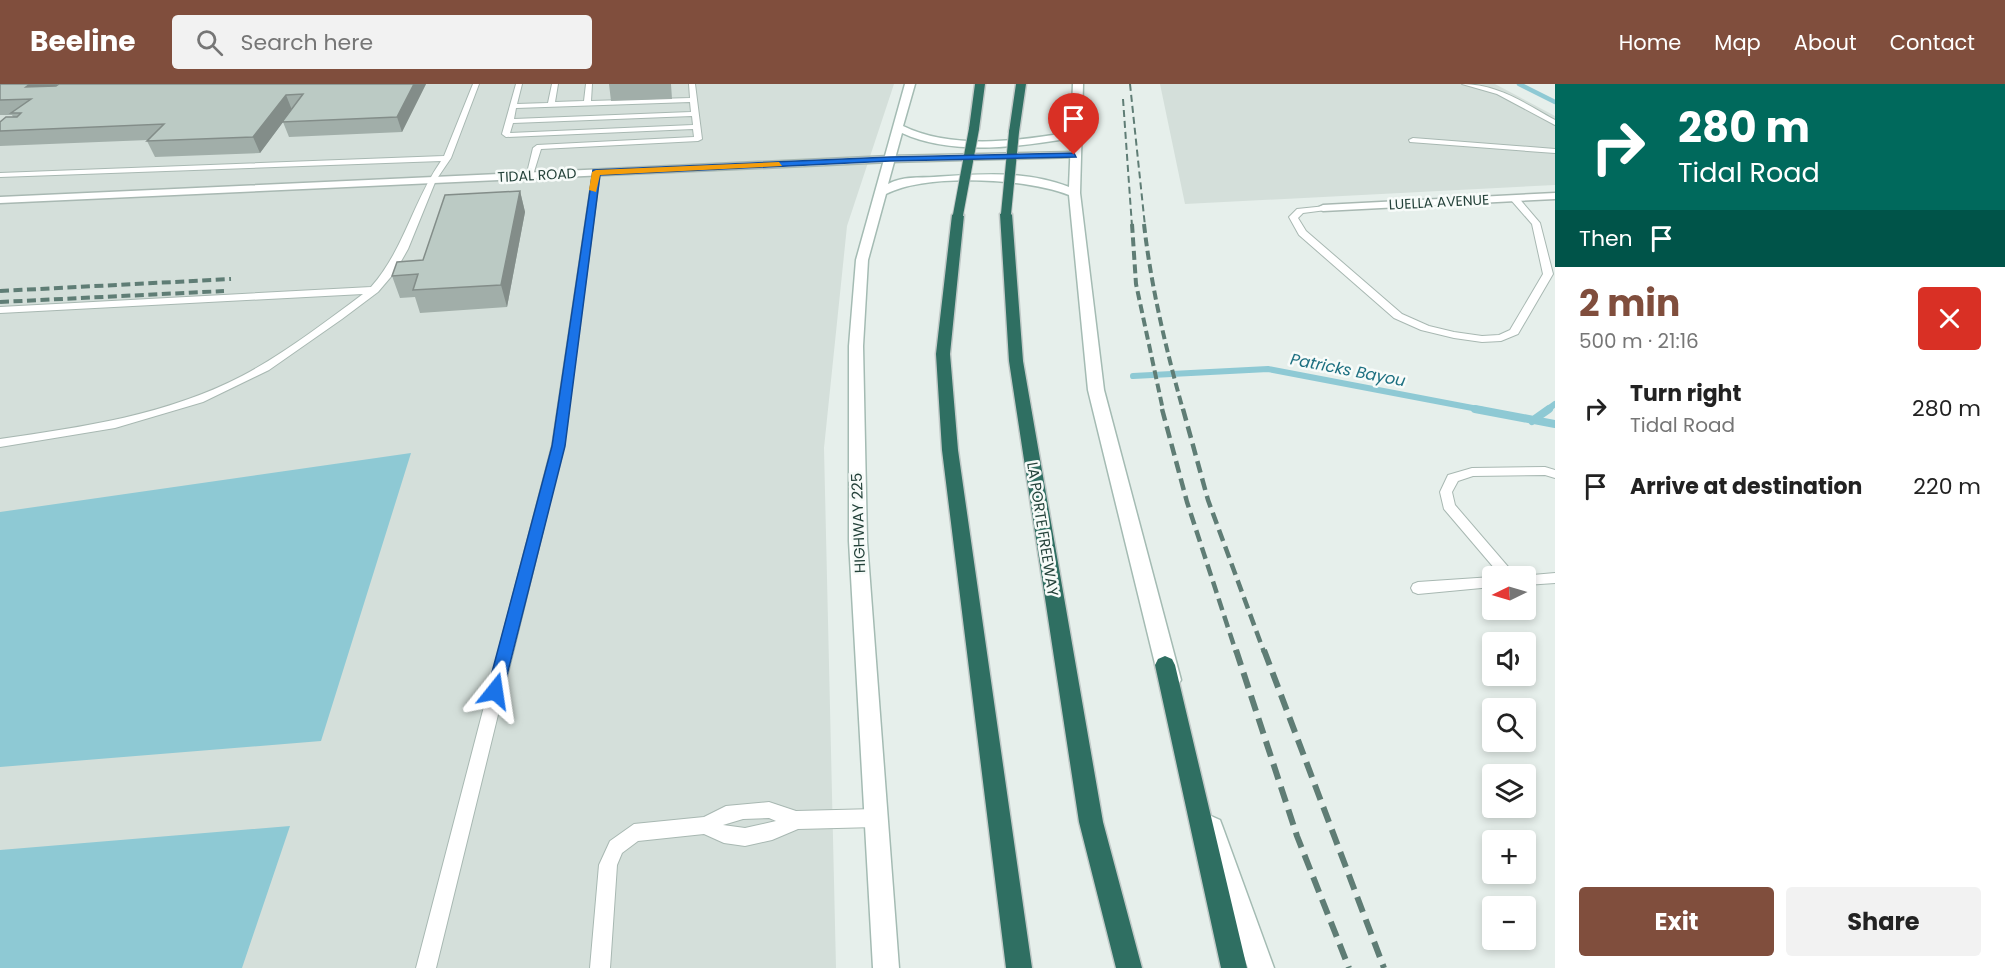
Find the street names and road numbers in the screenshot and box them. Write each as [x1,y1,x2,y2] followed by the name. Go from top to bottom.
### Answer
[497,163,577,187] street label: TIDAL ROAD
[1388,189,1490,215] street label: LUELLA AVENUE
[1022,460,1064,598] street label: LA PORTE FREEWAY
[846,473,870,573] street label: HIGHWAY 225

